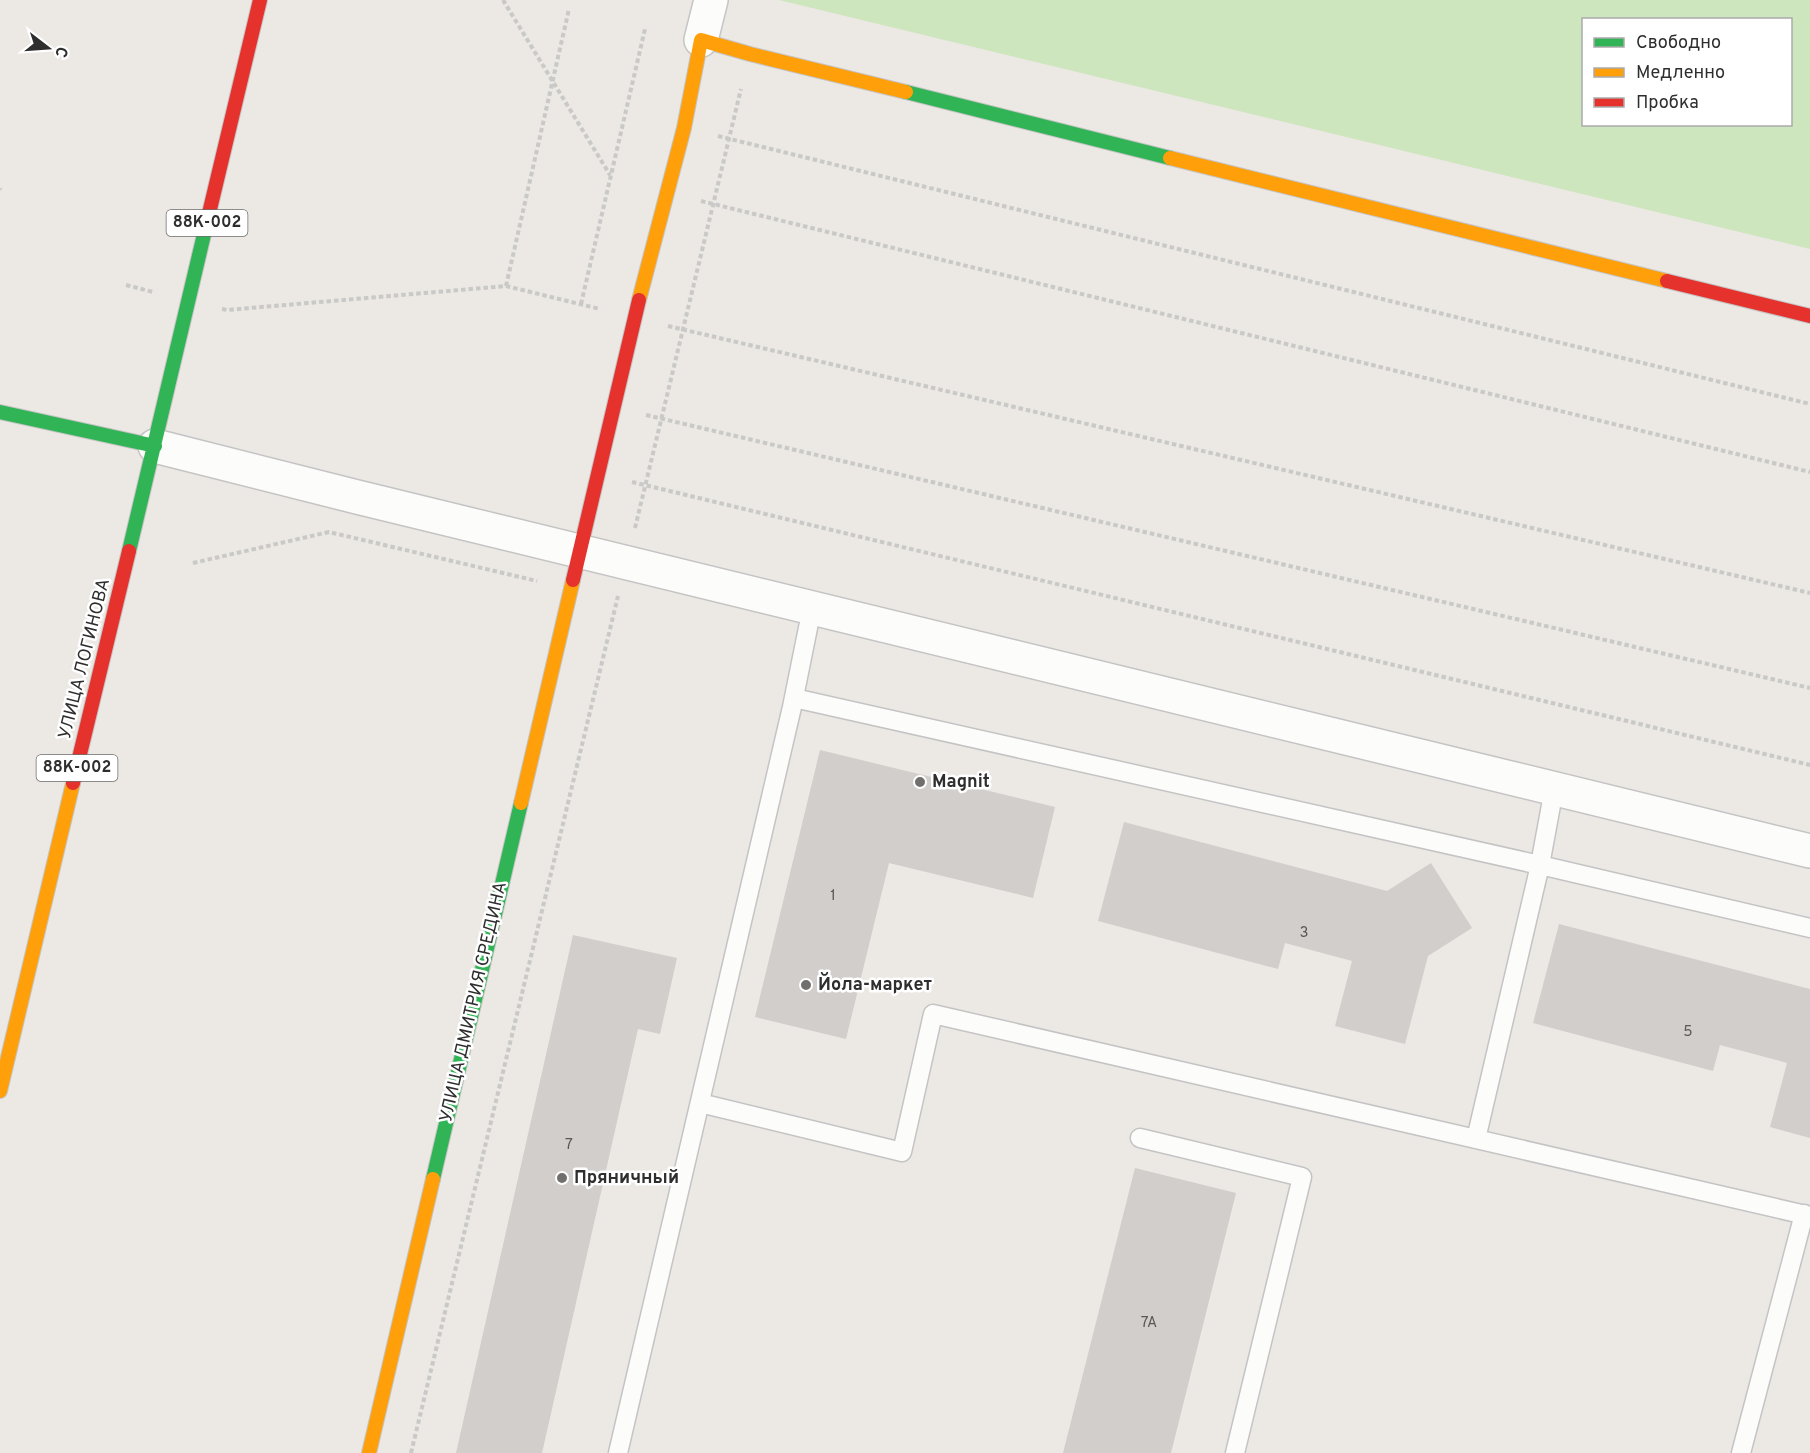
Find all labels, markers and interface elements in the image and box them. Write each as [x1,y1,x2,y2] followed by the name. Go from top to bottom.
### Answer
[18,18,78,78] north arrow
[1582,18,1792,126] legend
[1636,32,1721,55] text: Свободно
[49,44,71,60] text: С
[1636,62,1725,85] text: Медленно
[1636,92,1699,115] text: Пробка
[166,210,248,236] road number: 88К-002
[54,576,116,742] street label: УЛИЦА ЛОГИНОВА
[36,755,118,781] road number: 88К-002
[932,771,990,794] place label: Magnit
[913,775,927,789] marker: Magnit
[435,879,513,1125] street label: УЛИЦА ДМИТРИЯ СРЕДИНА
[830,887,836,906] house number: 1
[1299,924,1309,943] house number: 3
[818,972,933,997] place label: Йола-маркет
[799,978,813,992] marker: Йола-маркет
[1683,1023,1693,1042] house number: 5
[565,1136,573,1155] house number: 7
[574,1167,679,1190] place label: Пряничный
[555,1171,569,1185] marker: Пряничный
[1141,1314,1157,1333] house number: 7А

